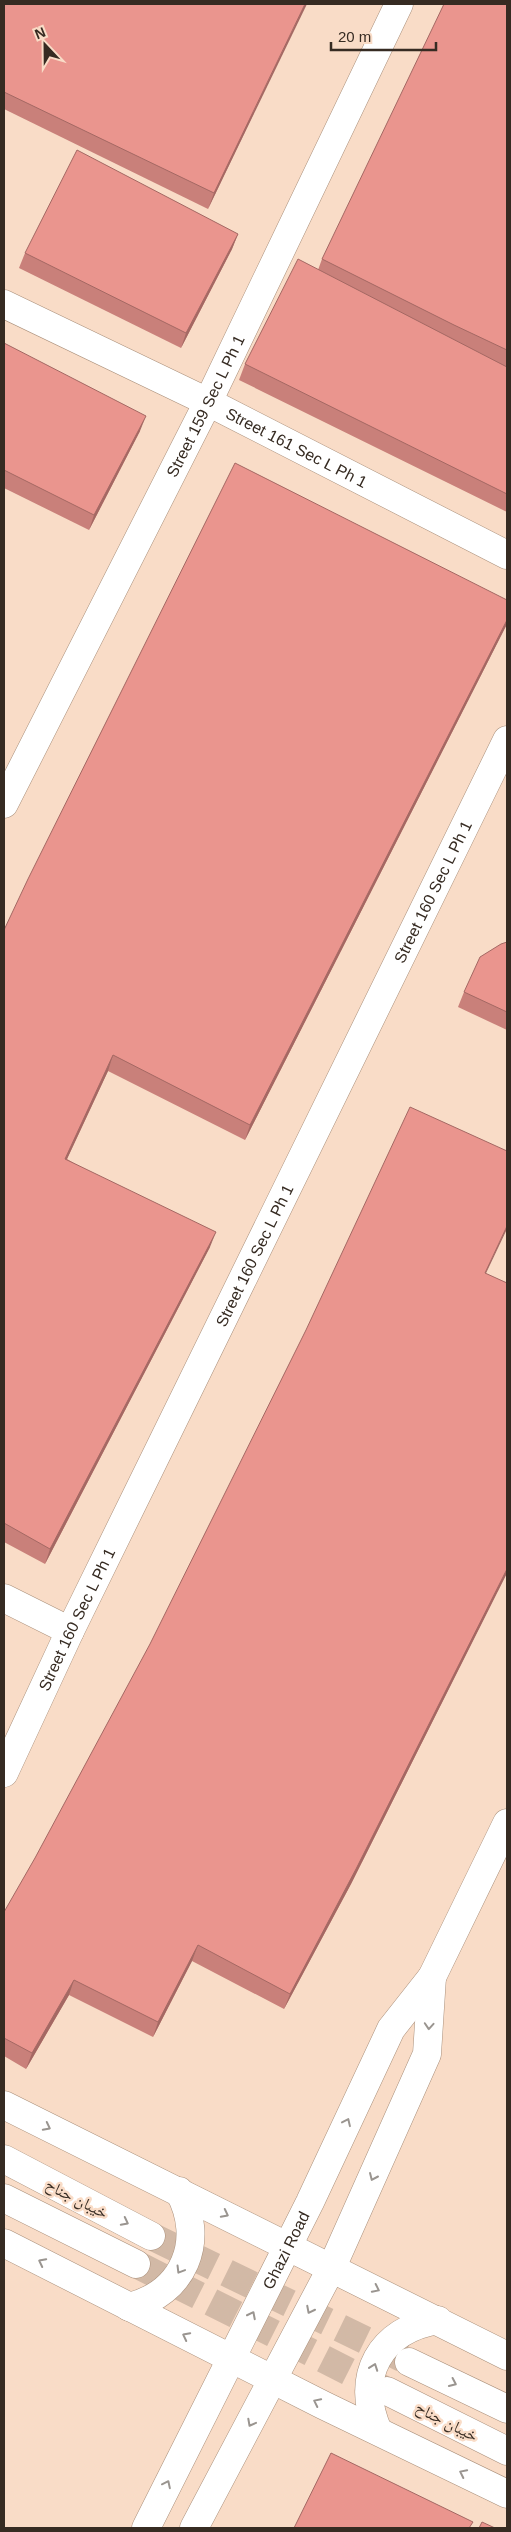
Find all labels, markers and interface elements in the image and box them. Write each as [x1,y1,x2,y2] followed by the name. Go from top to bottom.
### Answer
[20,20,70,70] north arrow
[331,20,436,52] scale bar
[32,24,48,42] text: N
[338,28,371,45] text: 20 m
[163,332,248,480] street label: Street 159 Sec L Ph 1
[223,405,370,491] street label: Street 161 Sec L Ph 1
[391,818,475,966] street label: Street 160 Sec L Ph 1
[213,1182,297,1329] street label: Street 160 Sec L Ph 1
[36,1545,118,1693] street label: Street 160 Sec L Ph 1
[424,2022,435,2030] one-way arrow
[341,2118,352,2127] one-way arrow
[42,2121,51,2131] one-way arrow
[368,2172,379,2181] one-way arrow
[42,2176,111,2223] street label: خیبان جناح
[219,2208,228,2218] one-way arrow
[260,2209,313,2292] street label: Ghazi Road
[120,2216,129,2226] one-way arrow
[38,2258,47,2268] one-way arrow
[177,2265,187,2274] one-way arrow
[371,2283,380,2293] one-way arrow
[306,2305,316,2314] one-way arrow
[246,2311,256,2320] one-way arrow
[182,2332,191,2343] one-way arrow
[368,2363,378,2372] one-way arrow
[448,2377,457,2387] one-way arrow
[313,2398,322,2408] one-way arrow
[412,2399,481,2446] street label: خیبان جناح
[247,2418,257,2427] one-way arrow
[460,2469,469,2479] one-way arrow
[161,2481,171,2490] one-way arrow

